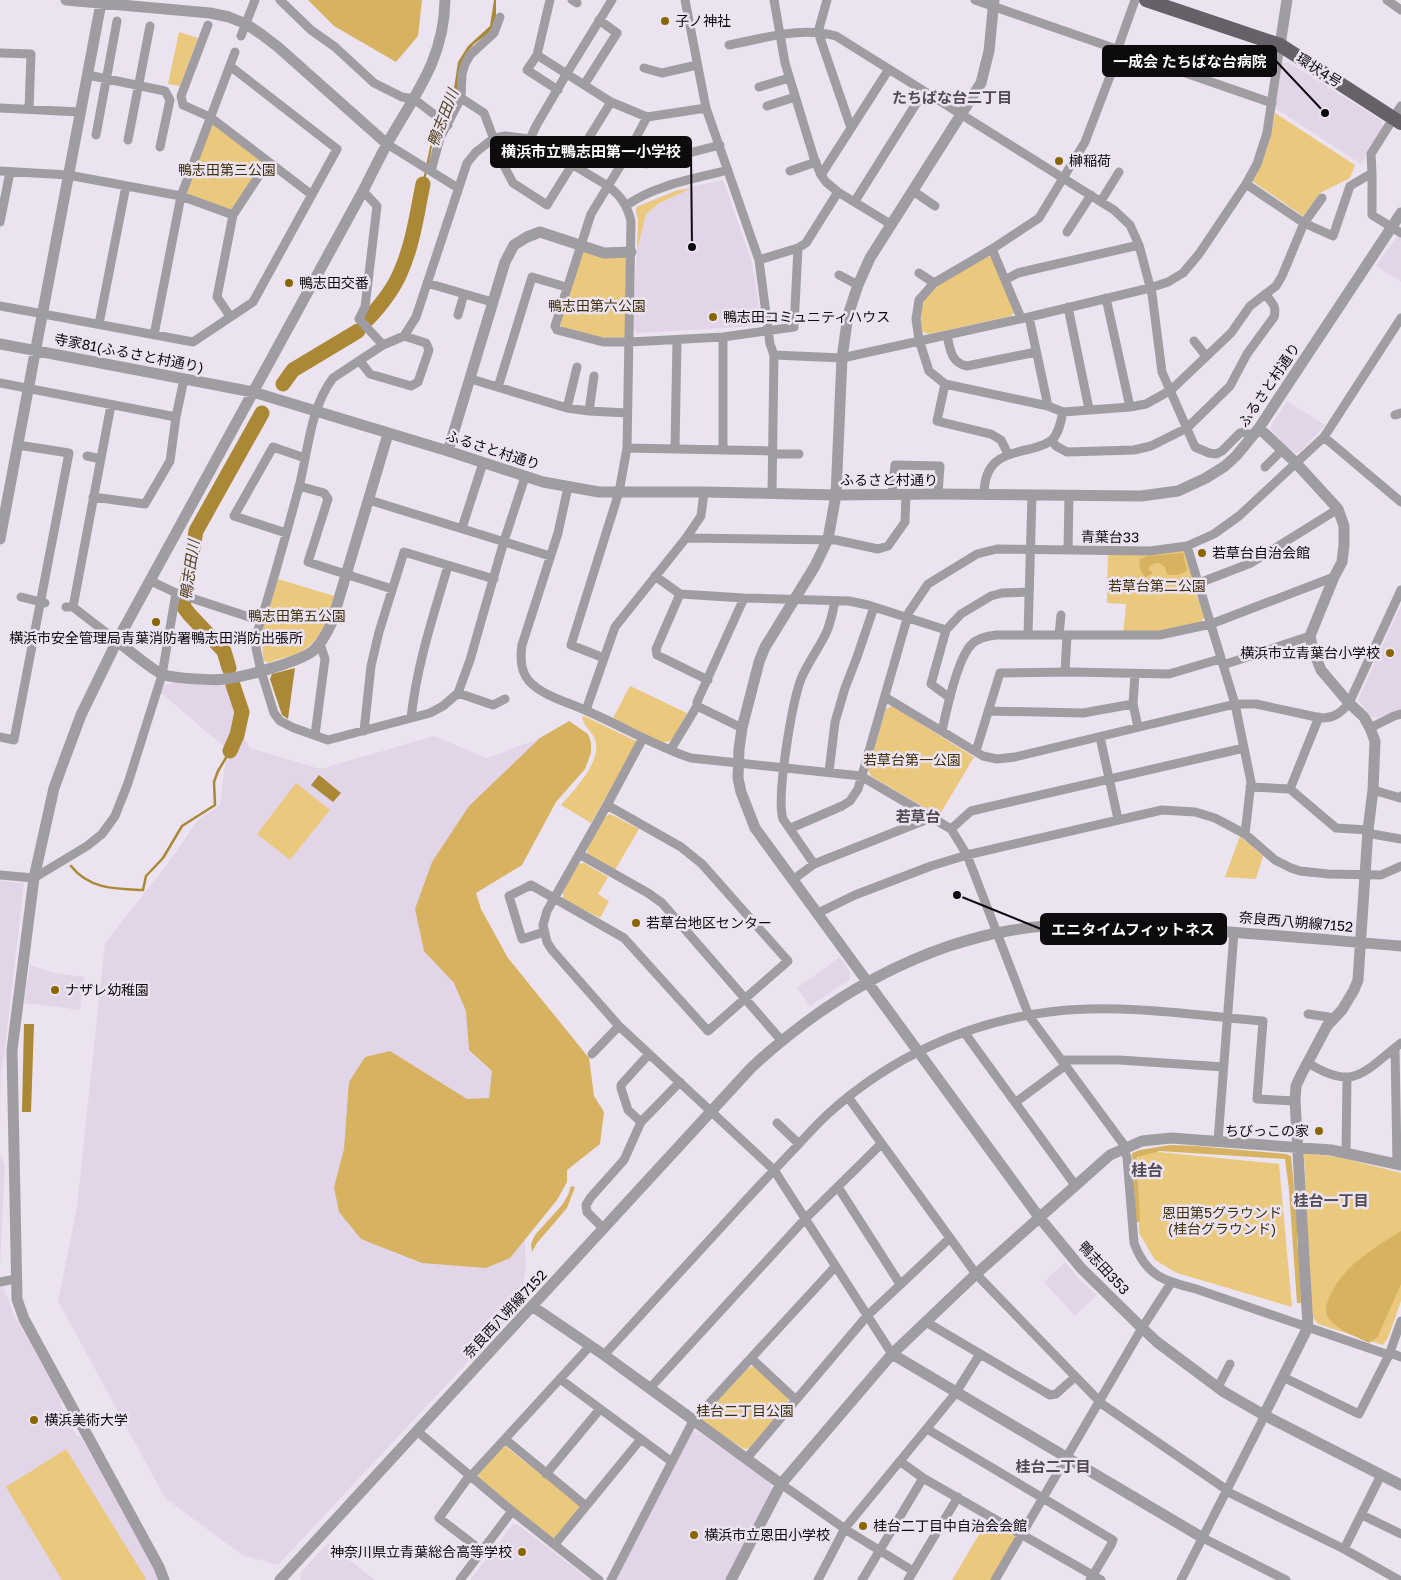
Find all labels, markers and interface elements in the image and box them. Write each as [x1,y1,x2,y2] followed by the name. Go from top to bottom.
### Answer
[675,12,731,29] place label: 子ノ神社
[659,15,671,27] marker: 子ノ神社
[1103,46,1276,76] callout: 一成会 たちばな台病院
[1293,49,1345,90] street label: 環状4号
[1113,52,1267,70] text: 一成会 たちばな台病院
[423,85,462,149] water label: 鴨志田川
[892,88,1012,106] district label: たちばな台二丁目
[491,137,691,167] callout: 横浜市立鴨志田第一小学校
[501,142,681,160] text: 横浜市立鴨志田第一小学校
[1069,152,1111,169] place label: 榊稲荷
[1053,155,1065,167] marker: 榊稲荷
[178,161,276,178] park label: 鴨志田第三公園
[299,274,369,291] place label: 鴨志田交番
[283,277,295,289] marker: 鴨志田交番
[548,297,646,314] park label: 鴨志田第六公園
[723,308,890,325] place label: 鴨志田コミュニティハウス
[707,311,719,323] marker: 鴨志田コミュニティハウス
[53,330,205,375] street label: 寺家81(ふるさと村通り)
[1234,339,1303,430] street label: ふるさと村通り
[444,426,542,473] street label: ふるさと村通り
[840,471,938,488] street label: ふるさと村通り
[1081,527,1139,546] street label: 青葉台33
[176,537,202,601] water label: 鴨志田川
[1212,544,1310,561] place label: 若草台自治会館
[1196,547,1208,559] marker: 若草台自治会館
[1108,577,1206,594] park label: 若草台第二公園
[248,607,346,624] park label: 鴨志田第五公園
[150,616,162,628] marker: 横浜市安全管理局青葉消防署鴨志田消防出張所
[9,629,303,646] place label: 横浜市安全管理局青葉消防署鴨志田消防出張所
[1240,644,1380,661] place label: 横浜市立青葉台小学校
[1384,647,1396,659] marker: 横浜市立青葉台小学校
[863,751,961,768] park label: 若草台第一公園
[895,807,941,825] district label: 若草台
[1238,908,1354,935] street label: 奈良西八朔線7152
[646,914,772,931] place label: 若草台地区センター
[1041,914,1226,944] callout: エニタイムフィットネス
[630,917,642,929] marker: 若草台地区センター
[1051,920,1215,938] text: エニタイムフィットネス
[65,981,149,998] place label: ナザレ幼稚園
[49,984,61,996] marker: ナザレ幼稚園
[1225,1122,1309,1139] place label: ちびっこの家
[1313,1125,1325,1137] marker: ちびっこの家
[1131,1160,1163,1180] district label: 桂台
[1293,1191,1369,1209] district label: 桂台一丁目
[1162,1204,1282,1237] park label: 恩田第5グラウンド (桂台グラウンド)
[1075,1238,1133,1298] street label: 鴨志田353
[459,1266,550,1361] street label: 奈良西八朔線7152
[696,1402,794,1419] park label: 桂台二丁目公園
[44,1411,128,1428] place label: 横浜美術大学
[28,1414,40,1426] marker: 横浜美術大学
[1015,1457,1091,1475] district label: 桂台二丁目
[873,1517,1027,1534] place label: 桂台二丁目中自治会会館
[857,1520,869,1532] marker: 桂台二丁目中自治会会館
[704,1526,830,1543] place label: 横浜市立恩田小学校
[688,1529,700,1541] marker: 横浜市立恩田小学校
[330,1543,512,1560] place label: 神奈川県立青葉総合高等学校
[516,1546,528,1558] marker: 神奈川県立青葉総合高等学校

